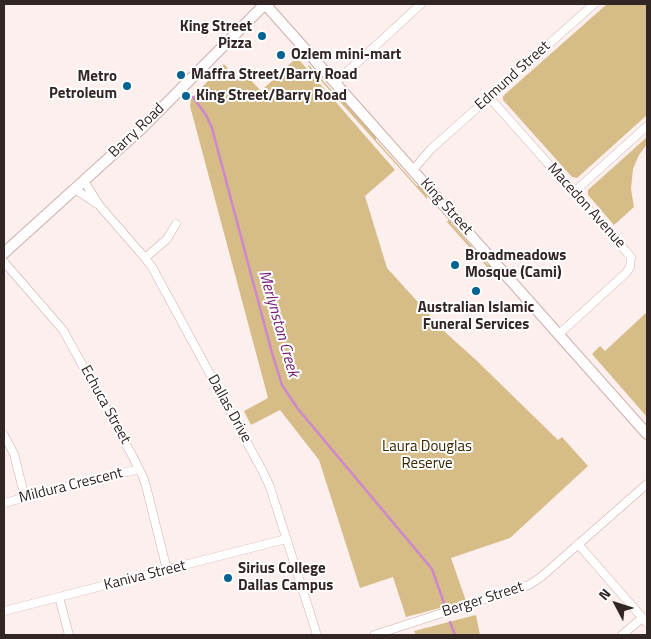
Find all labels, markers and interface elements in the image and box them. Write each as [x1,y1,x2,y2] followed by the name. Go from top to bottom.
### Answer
[180,18,252,53] place label: King Street Pizza
[256,30,268,42] marker: King Street Pizza
[472,38,554,114] street label: Edmund Street
[291,46,401,64] place label: Ozlem mini-mart
[275,49,287,61] marker: Ozlem mini-mart
[191,66,357,84] place label: Maffra Street/Barry Road
[49,68,117,103] place label: Metro Petroleum
[175,69,187,81] marker: Maffra Street/Barry Road
[121,80,133,92] marker: Metro Petroleum
[196,87,347,105] place label: King Street/Barry Road
[180,90,192,102] marker: King Street/Barry Road
[106,100,168,162] street label: Barry Road
[543,160,629,252] street label: Macedon Avenue
[416,175,476,239] street label: King Street
[465,247,566,282] place label: Broadmeadows Mosque (Cami)
[449,259,461,271] marker: Broadmeadows Mosque (Cami)
[254,269,302,379] water label: Merlynston Creek
[470,285,482,297] marker: Australian Islamic Funeral Services
[418,299,534,334] place label: Australian Islamic Funeral Services
[76,363,134,447] street label: Echuca Street
[203,372,255,446] street label: Dallas Drive
[382,438,472,473] park label: Laura Douglas Reserve
[17,464,125,508] street label: Mildura Crescent
[102,557,188,595] street label: Kaniva Street
[238,560,333,595] place label: Sirius College Dallas Campus
[222,572,234,584] marker: Sirius College Dallas Campus
[440,578,526,622] street label: Berger Street
[591,579,641,629] north arrow
[593,584,615,605] text: N

